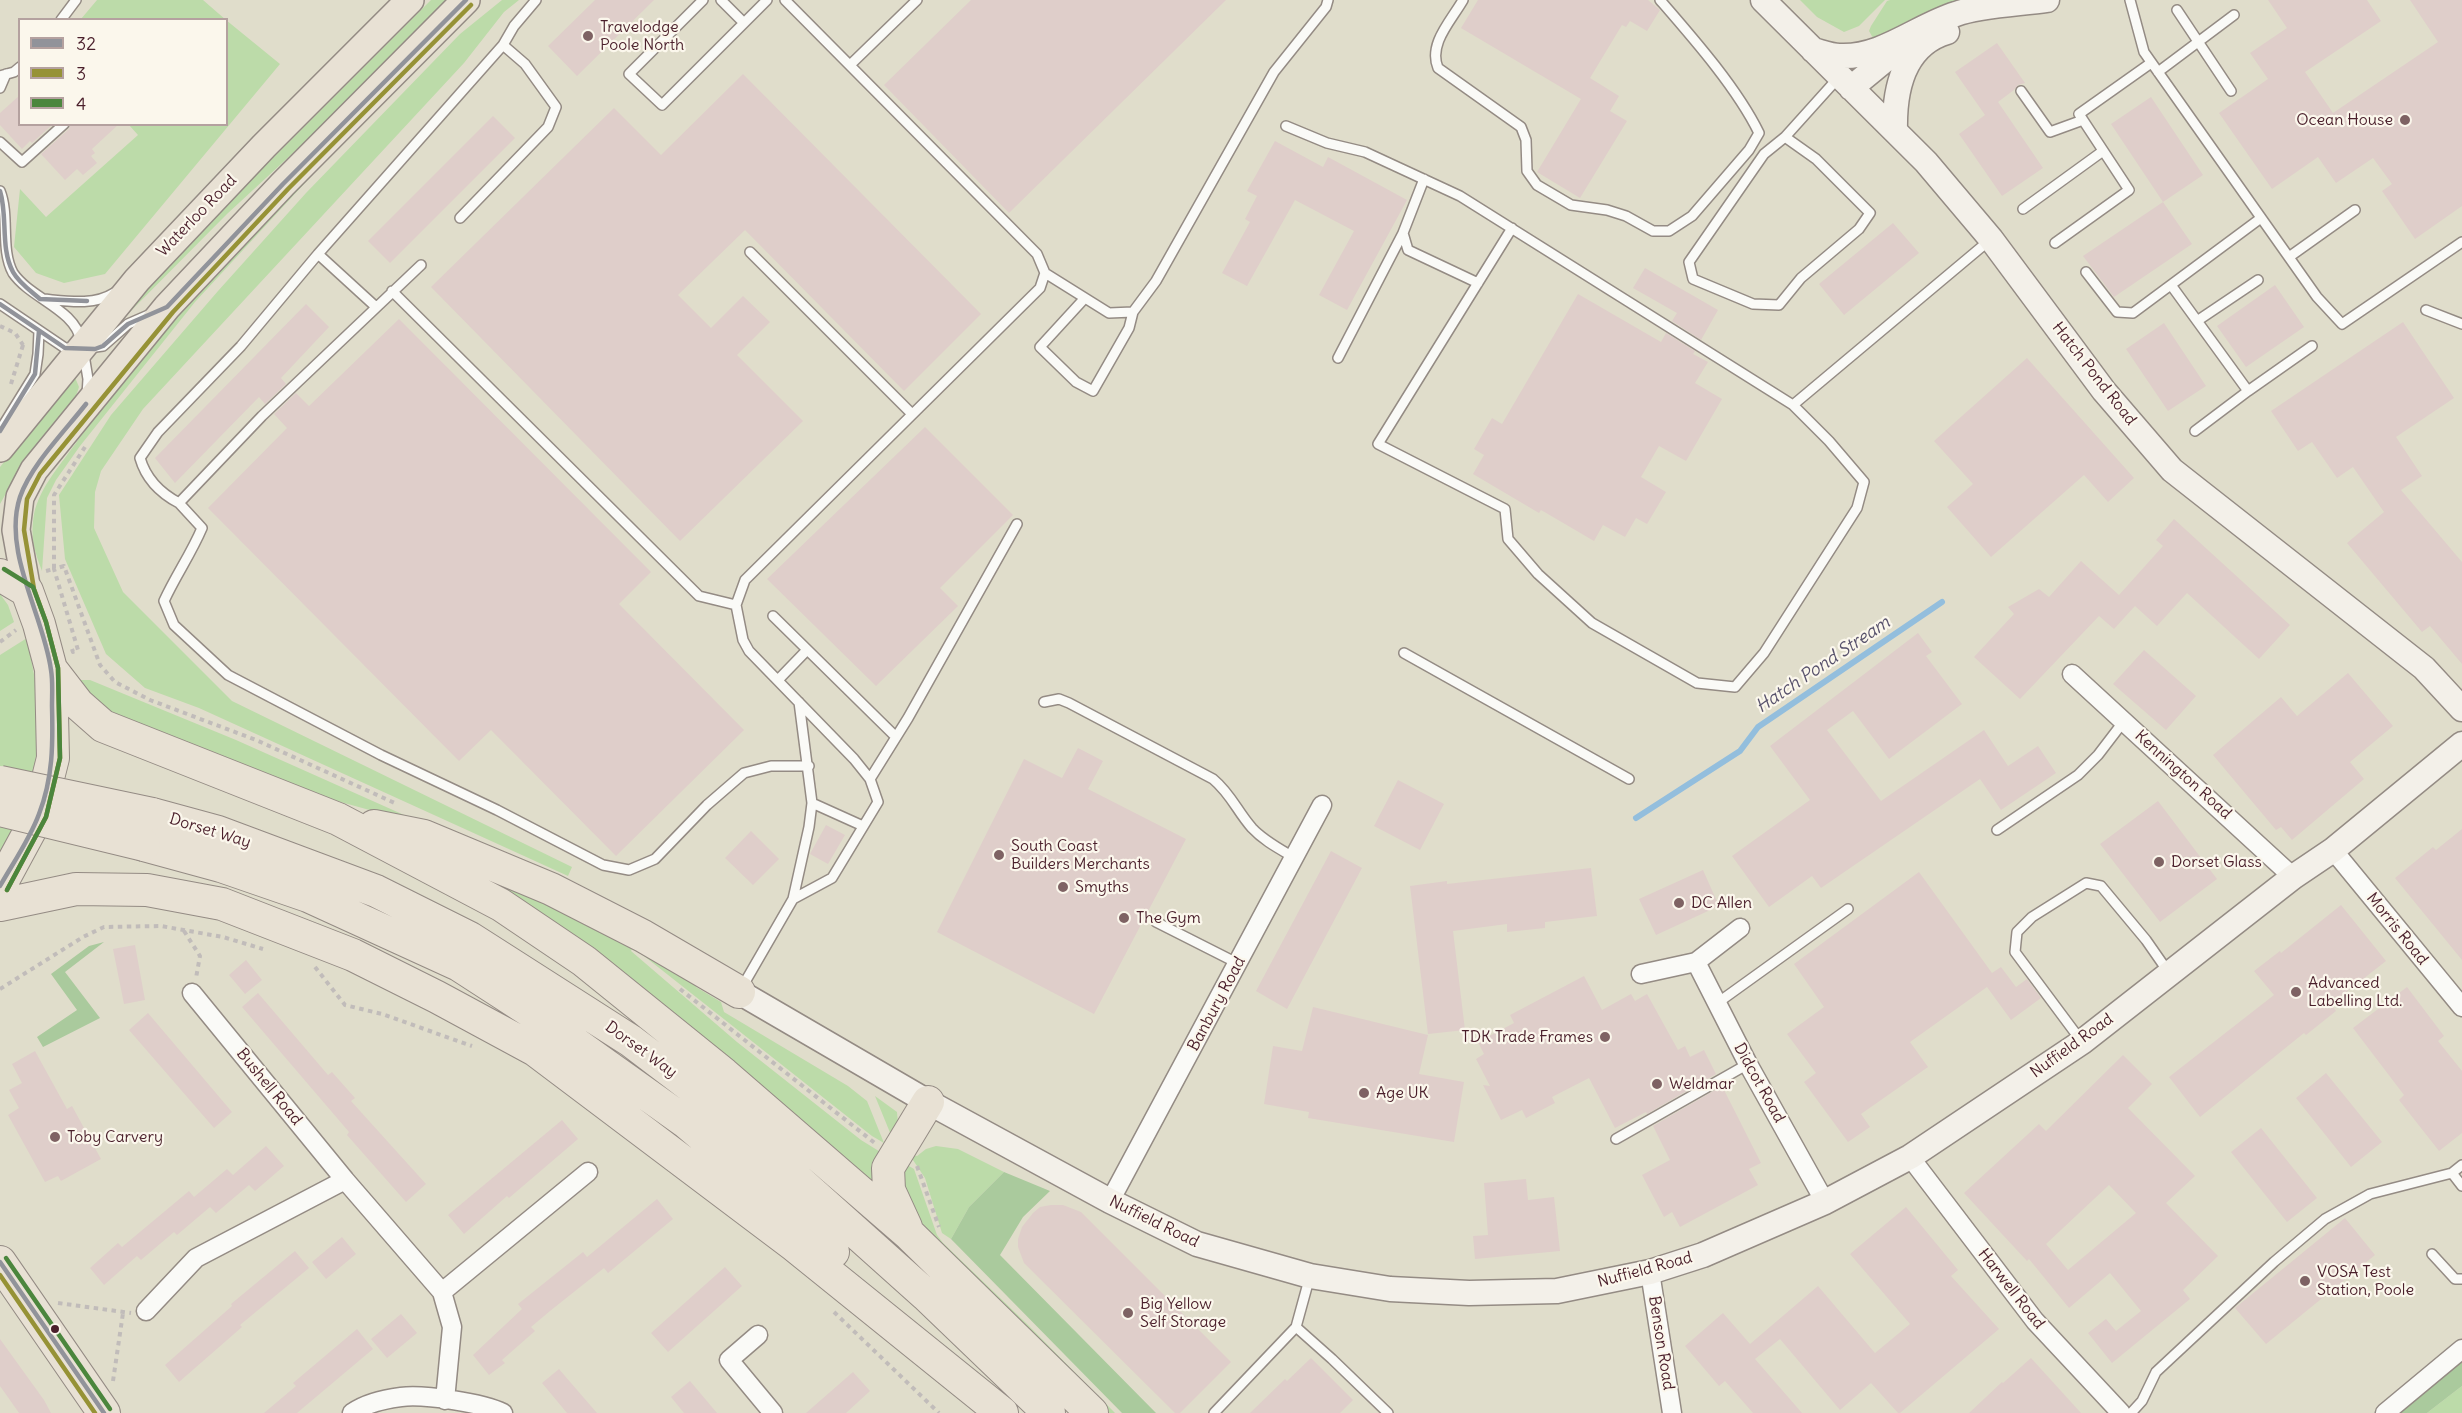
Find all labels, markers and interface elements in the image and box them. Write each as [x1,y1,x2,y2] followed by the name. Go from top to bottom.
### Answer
[600,17,684,55] place label: Travelodge Poole North
[18,18,228,126] legend
[581,29,595,43] marker: Travelodge Poole North
[76,32,96,55] text: 32
[76,62,86,85] text: 3
[76,92,86,115] text: 4
[2296,110,2393,130] place label: Ocean House
[2398,113,2412,127] marker: Ocean House
[153,171,241,261] street label: Waterloo Road
[2048,319,2140,429] street label: Hatch Pond Road
[1752,612,1894,718] water label: Hatch Pond Stream
[2131,727,2235,823] street label: Kennington Road
[167,810,253,852] street label: Dorset Way
[1011,836,1150,874] place label: South Coast Builders Merchants
[992,848,1006,862] marker: South Coast Builders Merchants
[2171,852,2262,872] place label: Dorset Glass
[2152,855,2166,869] marker: Dorset Glass
[1075,877,1129,897] place label: Smyths
[1056,880,1070,894] marker: Smyths
[2362,889,2432,969] street label: Morris Road
[1691,893,1752,913] place label: DC Allen
[1672,896,1686,910] marker: DC Allen
[1136,908,1201,928] place label: The Gym
[1117,911,1131,925] marker: The Gym
[1184,954,1250,1054] street label: Banbury Road
[2308,973,2402,1011] place label: Advanced Labelling Ltd.
[2289,985,2303,999] marker: Advanced Labelling Ltd.
[2027,1010,2117,1082] street label: Nuffield Road
[601,1018,681,1082] street label: Dorset Way
[1461,1027,1593,1047] place label: TDK Trade Frames
[1598,1030,1612,1044] marker: TDK Trade Frames
[1729,1040,1789,1126] street label: Didcot Road
[232,1045,306,1129] street label: Bushell Road
[1669,1074,1734,1094] place label: Weldmar
[1650,1077,1664,1091] marker: Weldmar
[1376,1083,1428,1103] place label: Age UK
[1357,1086,1371,1100] marker: Age UK
[67,1127,163,1147] place label: Toby Carvery
[48,1130,62,1144] marker: Toby Carvery
[1106,1192,1202,1252] street label: Nuffield Road
[1974,1245,2048,1333] street label: Harwell Road
[1596,1248,1694,1292] street label: Nuffield Road
[2317,1262,2414,1300] place label: VOSA Test Station, Poole
[2298,1274,2312,1288] marker: VOSA Test Station, Poole
[1140,1294,1226,1332] place label: Big Yellow Self Storage
[1644,1294,1678,1392] street label: Benson Road
[1121,1306,1135,1320] marker: Big Yellow Self Storage
[49,1323,61,1335] unlabelled marker

